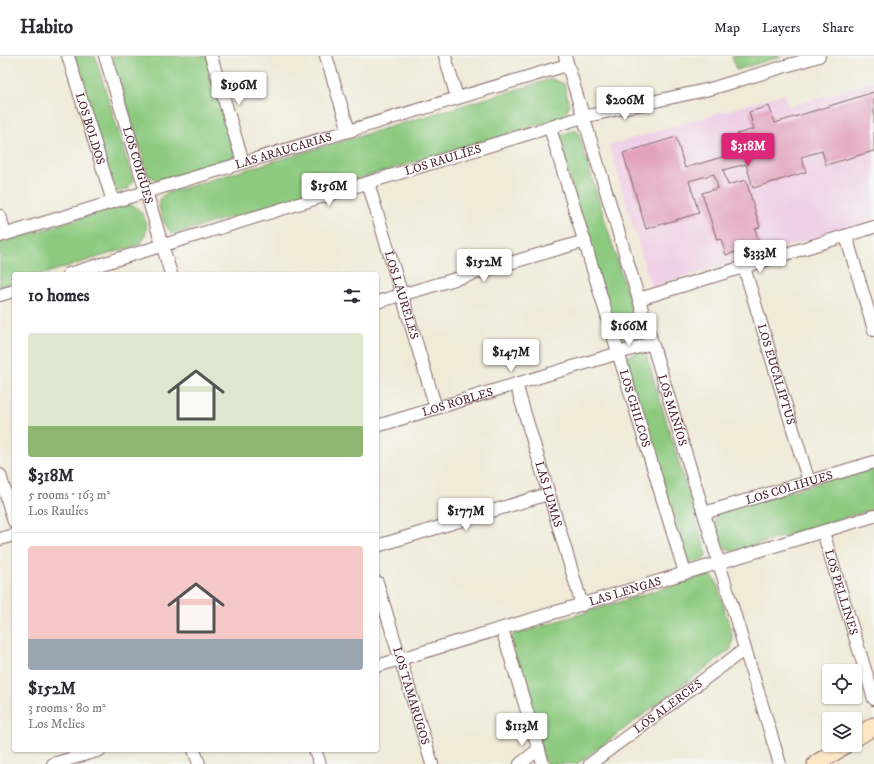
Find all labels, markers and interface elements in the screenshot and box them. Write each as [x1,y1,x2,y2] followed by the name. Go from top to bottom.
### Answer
[20,16,73,39] text: Habito
[714,19,740,37] text: Map
[762,19,800,37] text: Layers
[822,19,854,37] text: Share
[211,72,267,106] pin: $196M
[221,77,257,93] text: $196M
[597,87,653,121] pin: $206M
[72,91,109,166] street label: LOS BOLDOS
[605,92,645,108] text: $206M
[119,125,157,205] street label: LOS COIGÜES
[233,129,333,172] street label: LAS ARAUCARIAS
[720,133,776,167] pin: $318M
[730,138,766,154] text: $318M
[403,141,483,179] street label: LOS RAULÍES
[301,173,357,207] pin: $156M
[311,178,347,194] text: $156M
[732,240,788,274] pin: $333M
[743,245,777,261] text: $333M
[381,249,422,341] street label: LOS LAURELES
[456,249,512,283] pin: $152M
[466,254,502,270] text: $152M
[28,285,90,307] text: 10 homes
[341,285,363,307] icon: filters
[601,313,657,347] pin: $166M
[610,318,648,334] text: $166M
[754,322,799,427] street label: LOS EUCALIPTUS
[483,339,539,373] pin: $147M
[492,344,530,360] text: $147M
[160,359,232,431] icon: home
[616,368,654,449] street label: LOS CHILCOS
[655,372,690,448] street label: LOS MAÑÍOS
[420,384,495,420] street label: LOS ROBLES
[532,459,566,529] street label: LAS LUMAS
[28,465,74,487] text: $318M
[744,467,835,508] street label: LOS COLIHUES
[28,487,110,503] text: 5 rooms · 163 m²
[438,498,494,532] pin: $177M
[28,503,88,519] text: Los Raulíes
[447,503,485,519] text: $177M
[821,548,861,637] street label: LOS PELLINES
[160,572,232,644] icon: home
[587,573,663,609] street label: LAS LENGAS
[390,645,433,747] street label: LOS TAMARUGOS
[822,664,862,752] map controls
[822,664,862,704] button: locate
[631,676,705,737] street label: LOS ALERCES
[28,678,76,700] text: $152M
[28,700,106,716] text: 3 rooms · 80 m²
[822,712,862,752] button: layers
[494,713,550,747] pin: $113M
[28,716,85,732] text: Los Melies
[505,718,539,734] text: $113M

